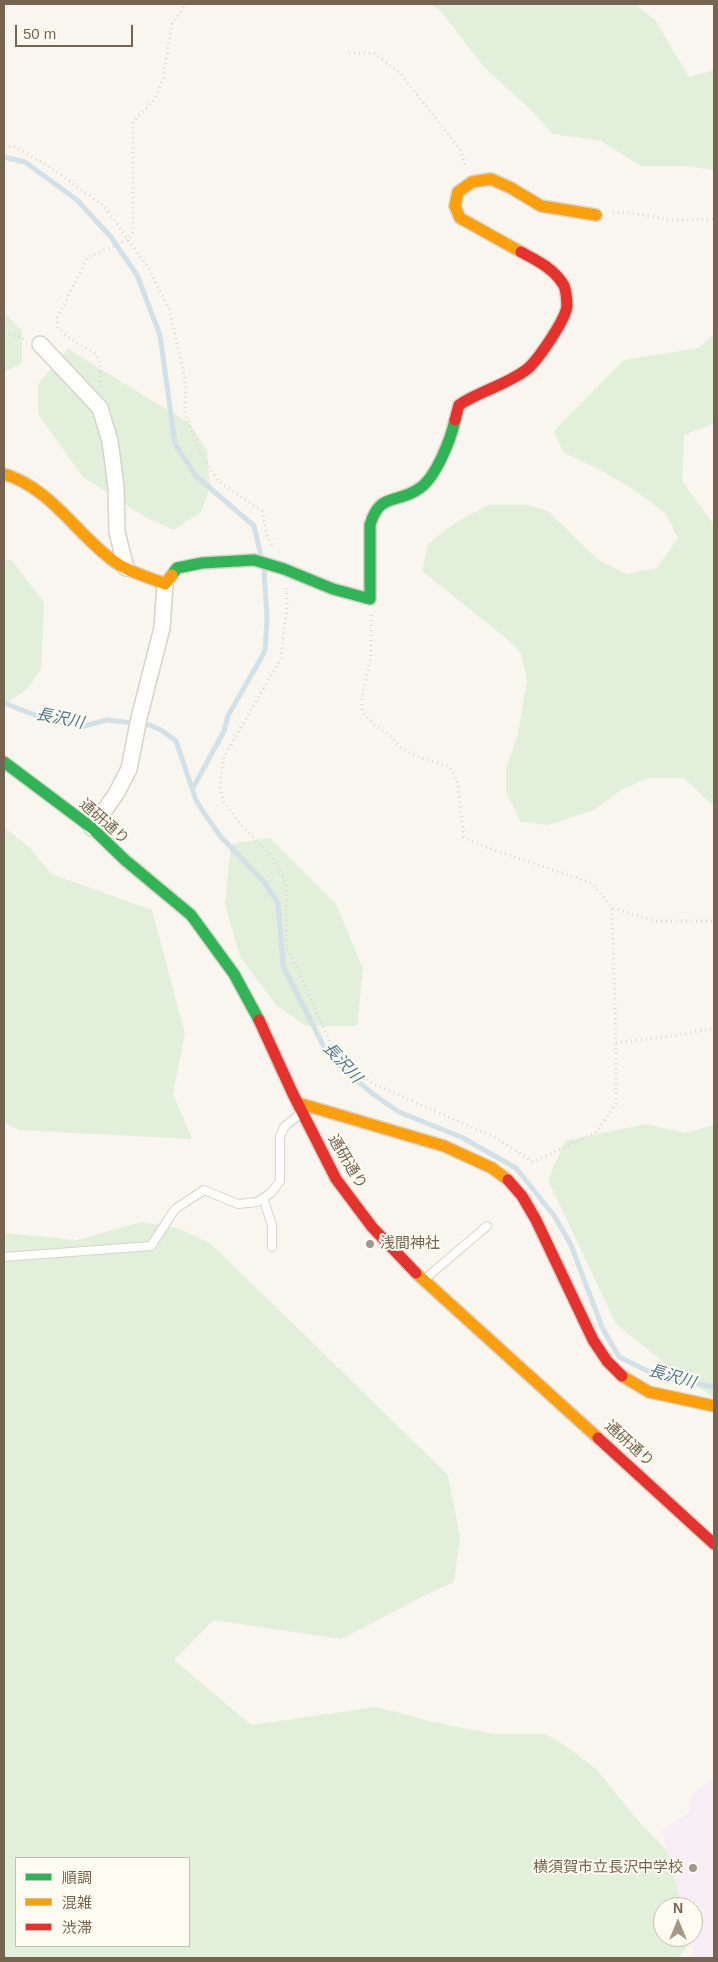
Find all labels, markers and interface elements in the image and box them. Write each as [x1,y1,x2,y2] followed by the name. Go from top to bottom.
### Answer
[18,15,135,47] scale bar
[23,25,56,42] text: 50 m
[35,705,85,733] water label: 長沢川
[75,796,133,848] street label: 通研通り
[319,1039,365,1087] water label: 長沢川
[324,1132,370,1192] street label: 通研通り
[380,1235,440,1253] place label: 浅間神社
[364,1238,376,1250] marker: 浅間神社
[646,1361,698,1393] water label: 長沢川
[601,1417,657,1471] street label: 通研通り
[15,1857,190,1947] legend
[533,1859,683,1877] place label: 横須賀市立長沢中学校
[687,1862,699,1874] marker: 横須賀市立長沢中学校
[62,1869,92,1886] text: 順調
[62,1894,92,1911] text: 混雑
[653,1897,703,1947] north arrow
[673,1900,683,1916] text: N
[62,1919,92,1936] text: 渋滞

